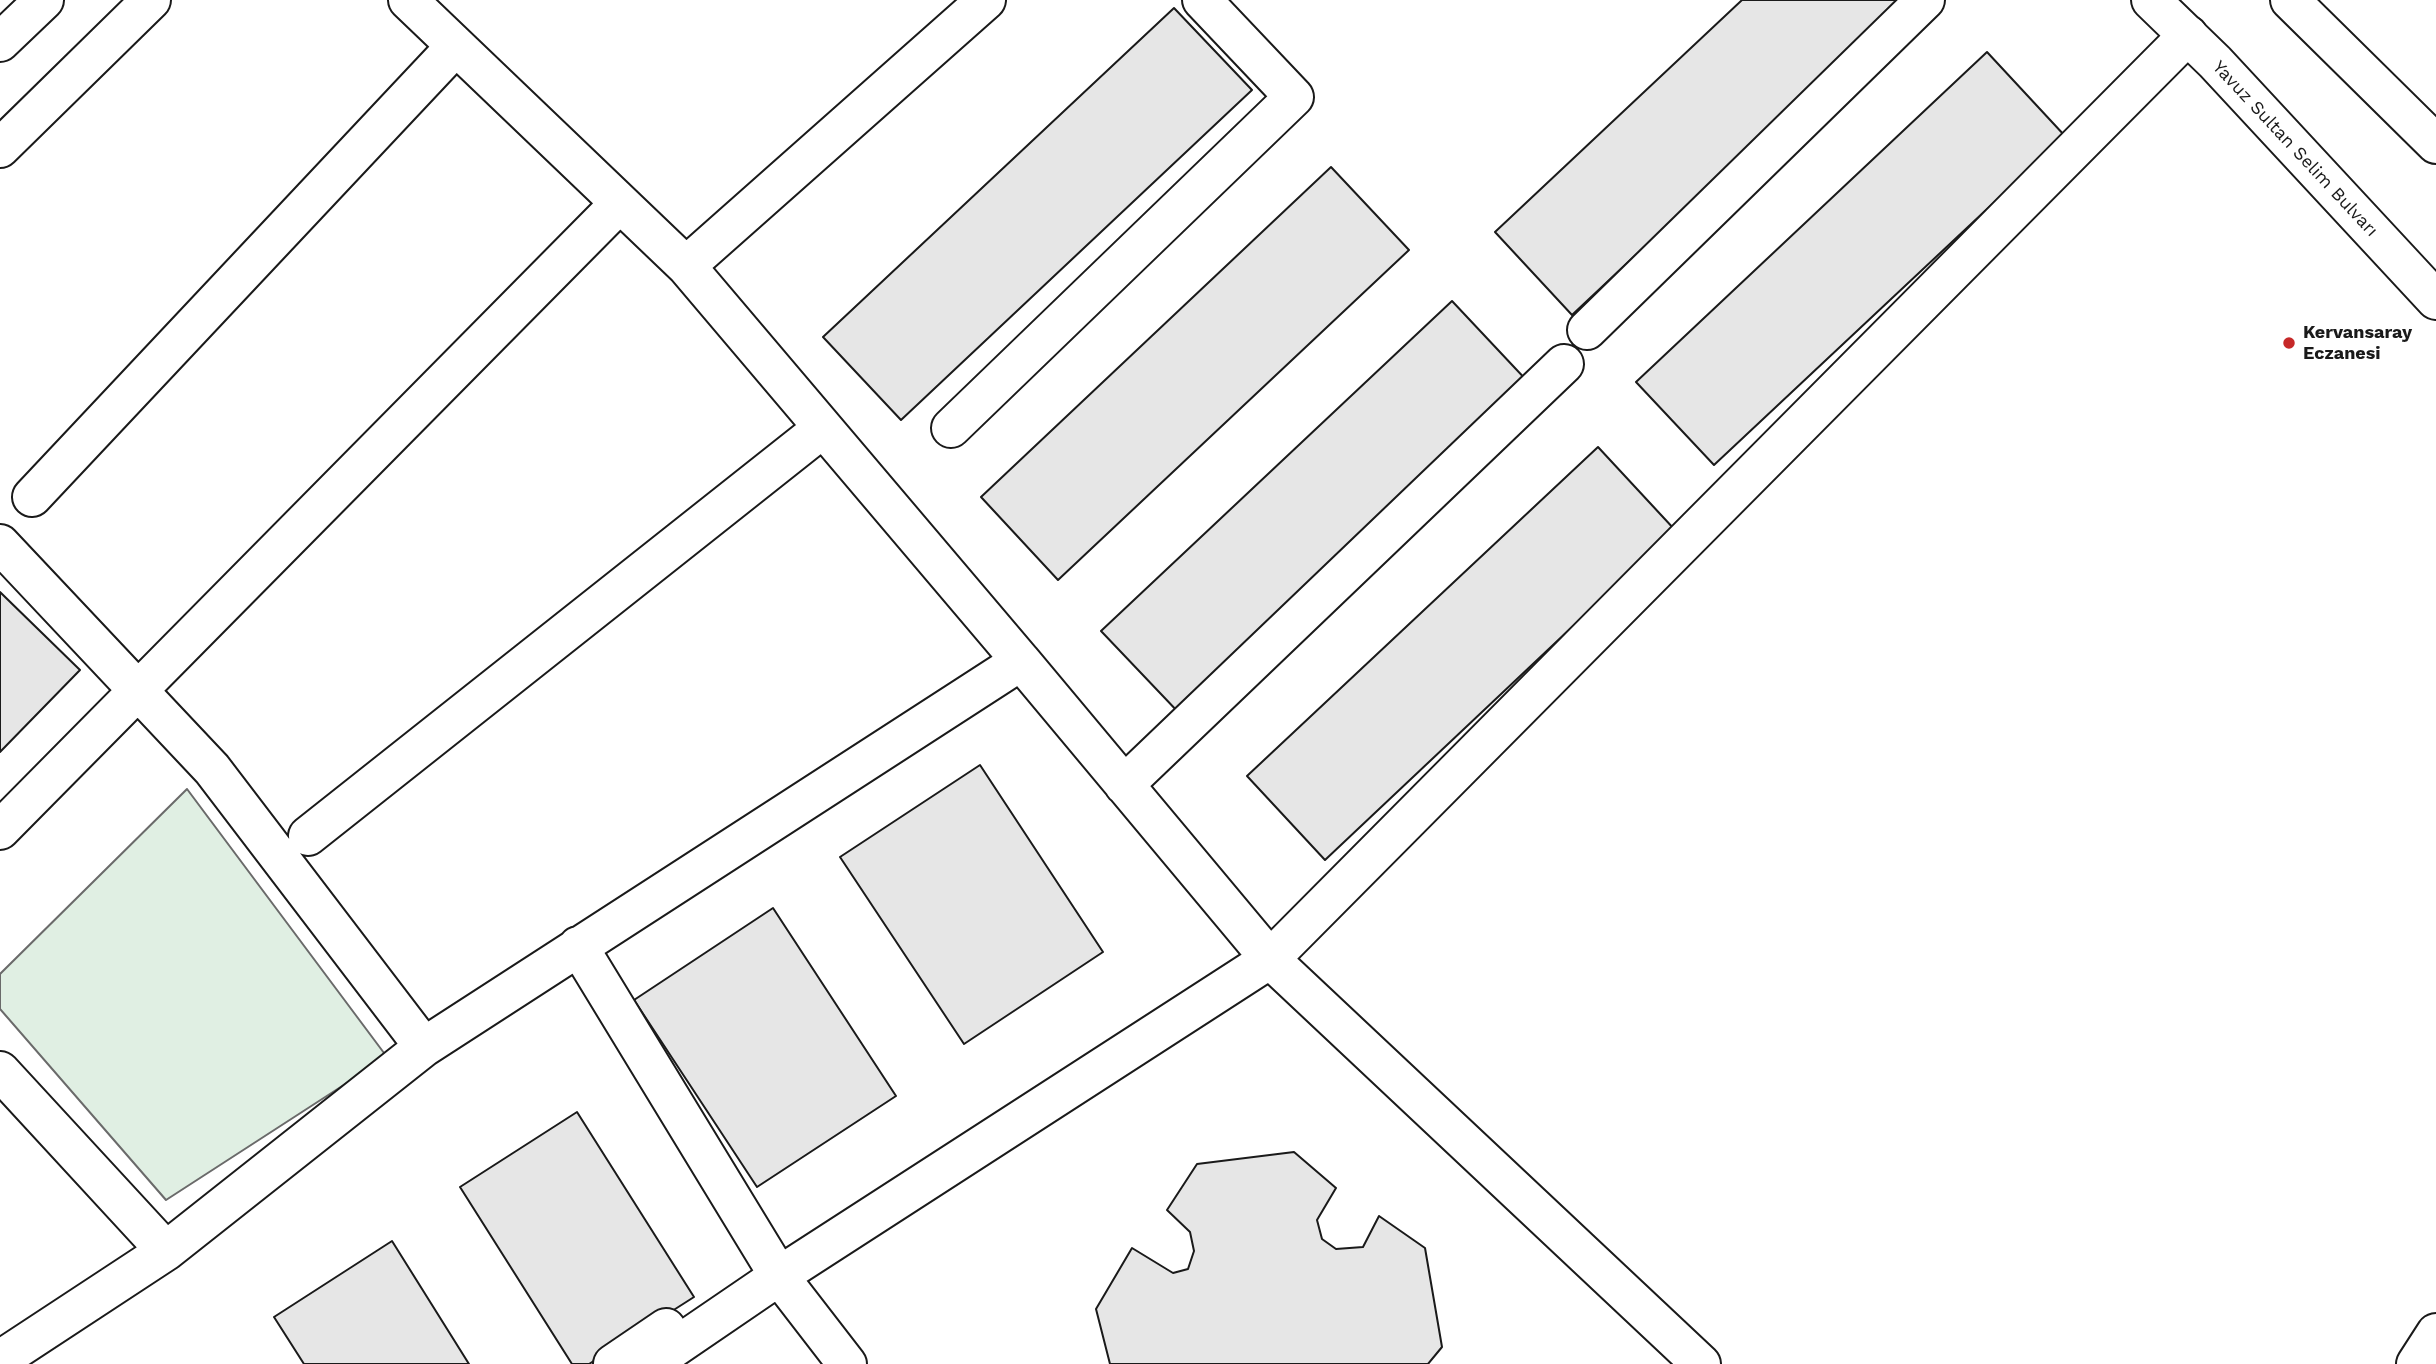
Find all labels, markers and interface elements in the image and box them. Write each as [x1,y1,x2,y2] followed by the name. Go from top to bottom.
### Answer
[2208,57,2382,241] street label: Yavuz Sultan Selim Bulvarı
[2303,322,2412,364] place label: Kervansaray Eczanesi
[2281,335,2297,351] marker: Kervansaray Eczanesi

